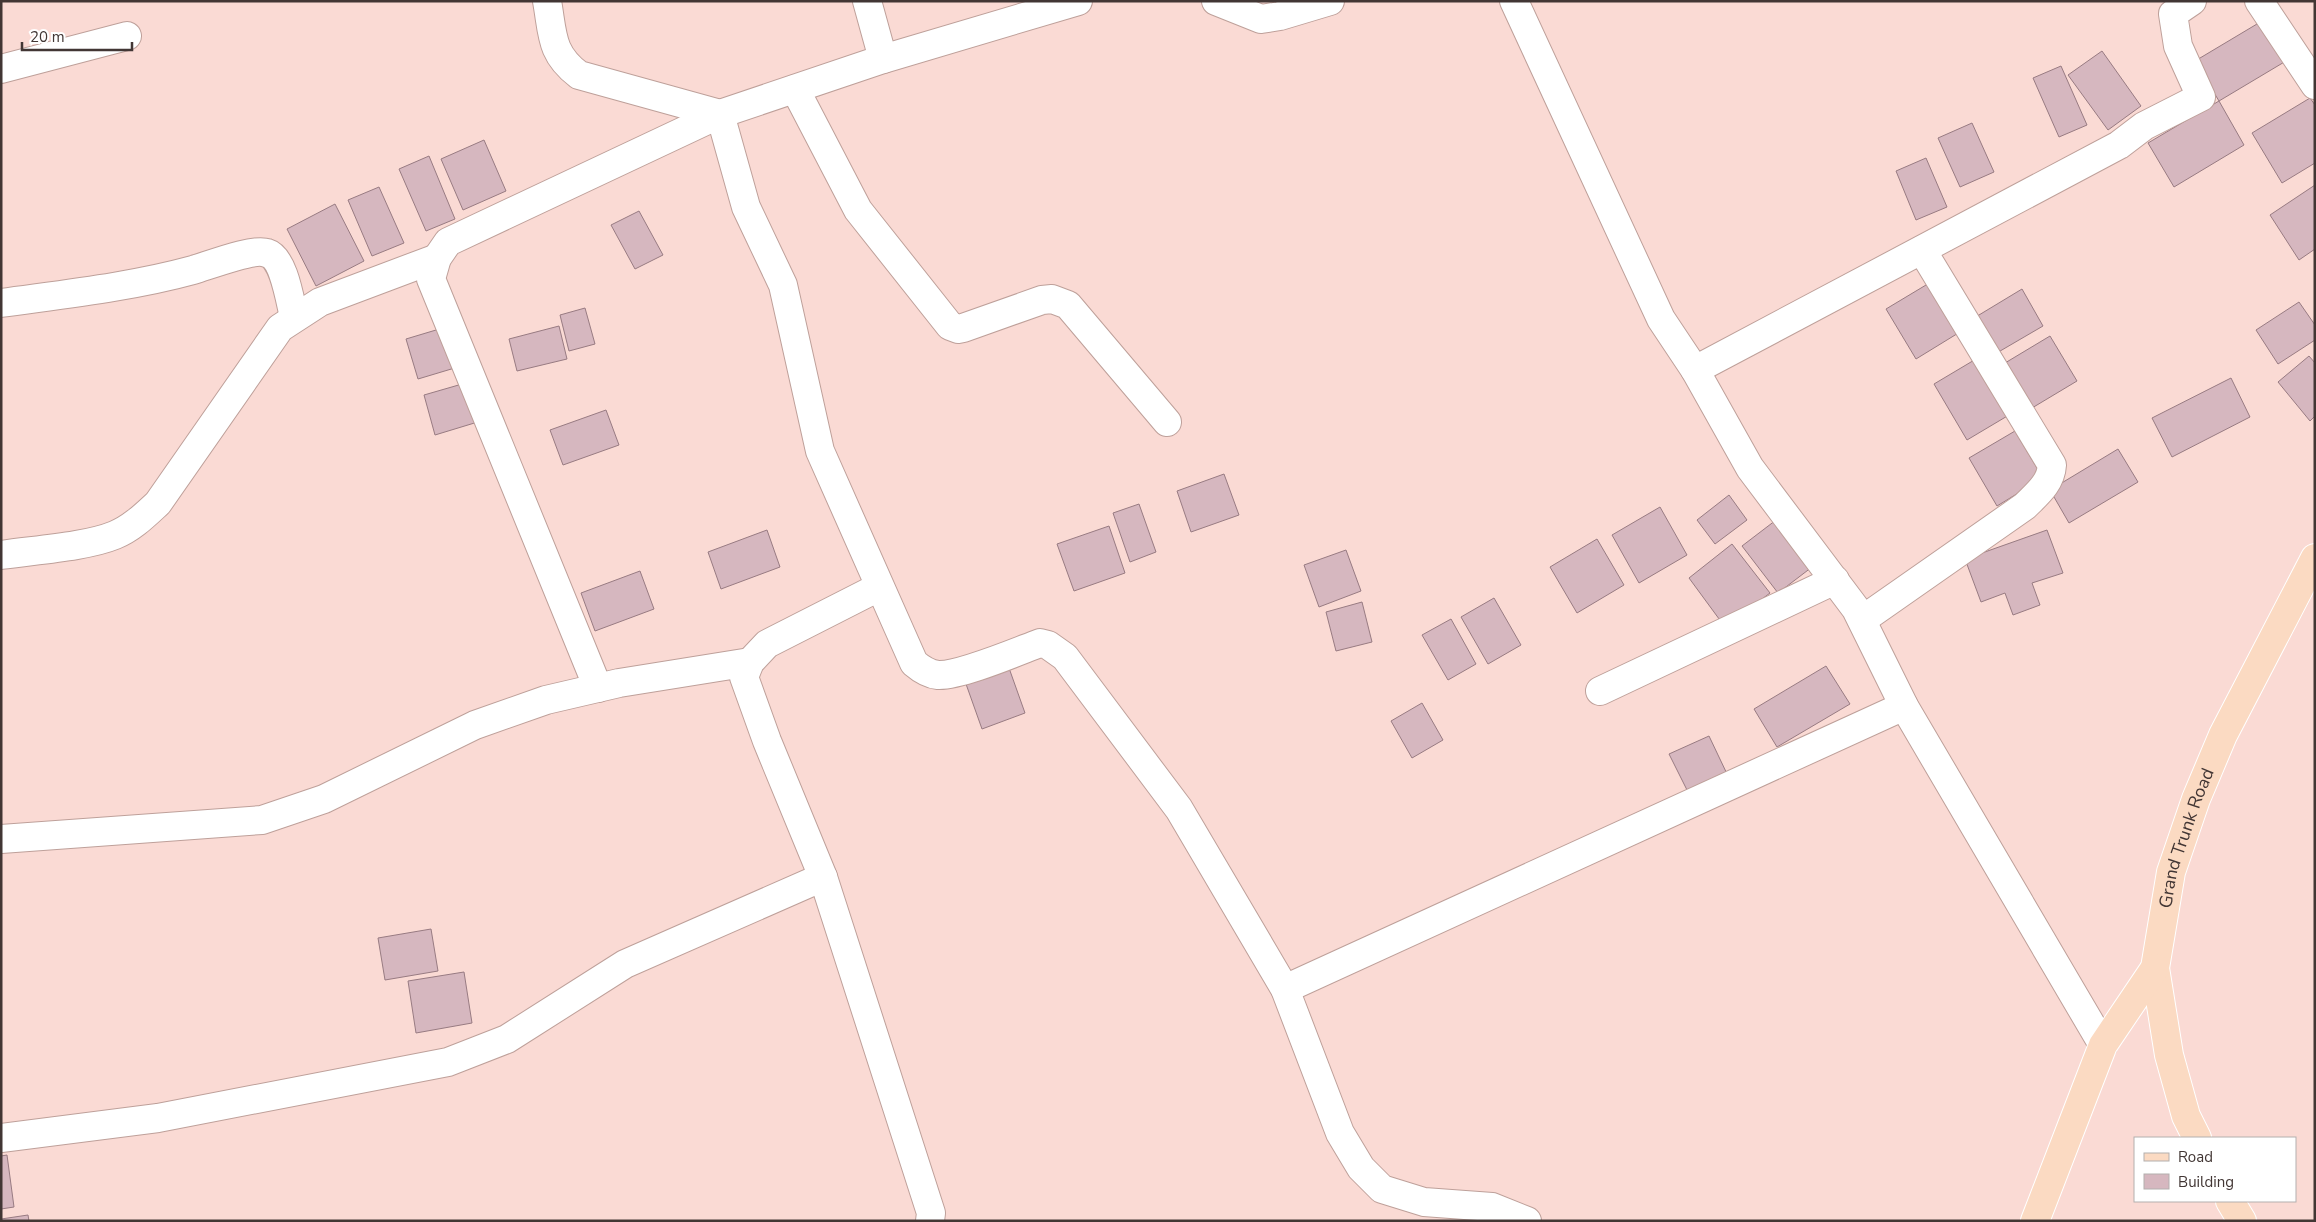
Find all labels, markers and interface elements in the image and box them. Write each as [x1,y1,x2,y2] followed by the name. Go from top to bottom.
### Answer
[22,20,132,52] scale bar
[30,27,65,47] text: 20 m
[2153,764,2220,910] street label: Grand Trunk Road
[2134,1137,2296,1202] legend
[2178,1147,2213,1167] text: Road
[2178,1172,2234,1192] text: Building

